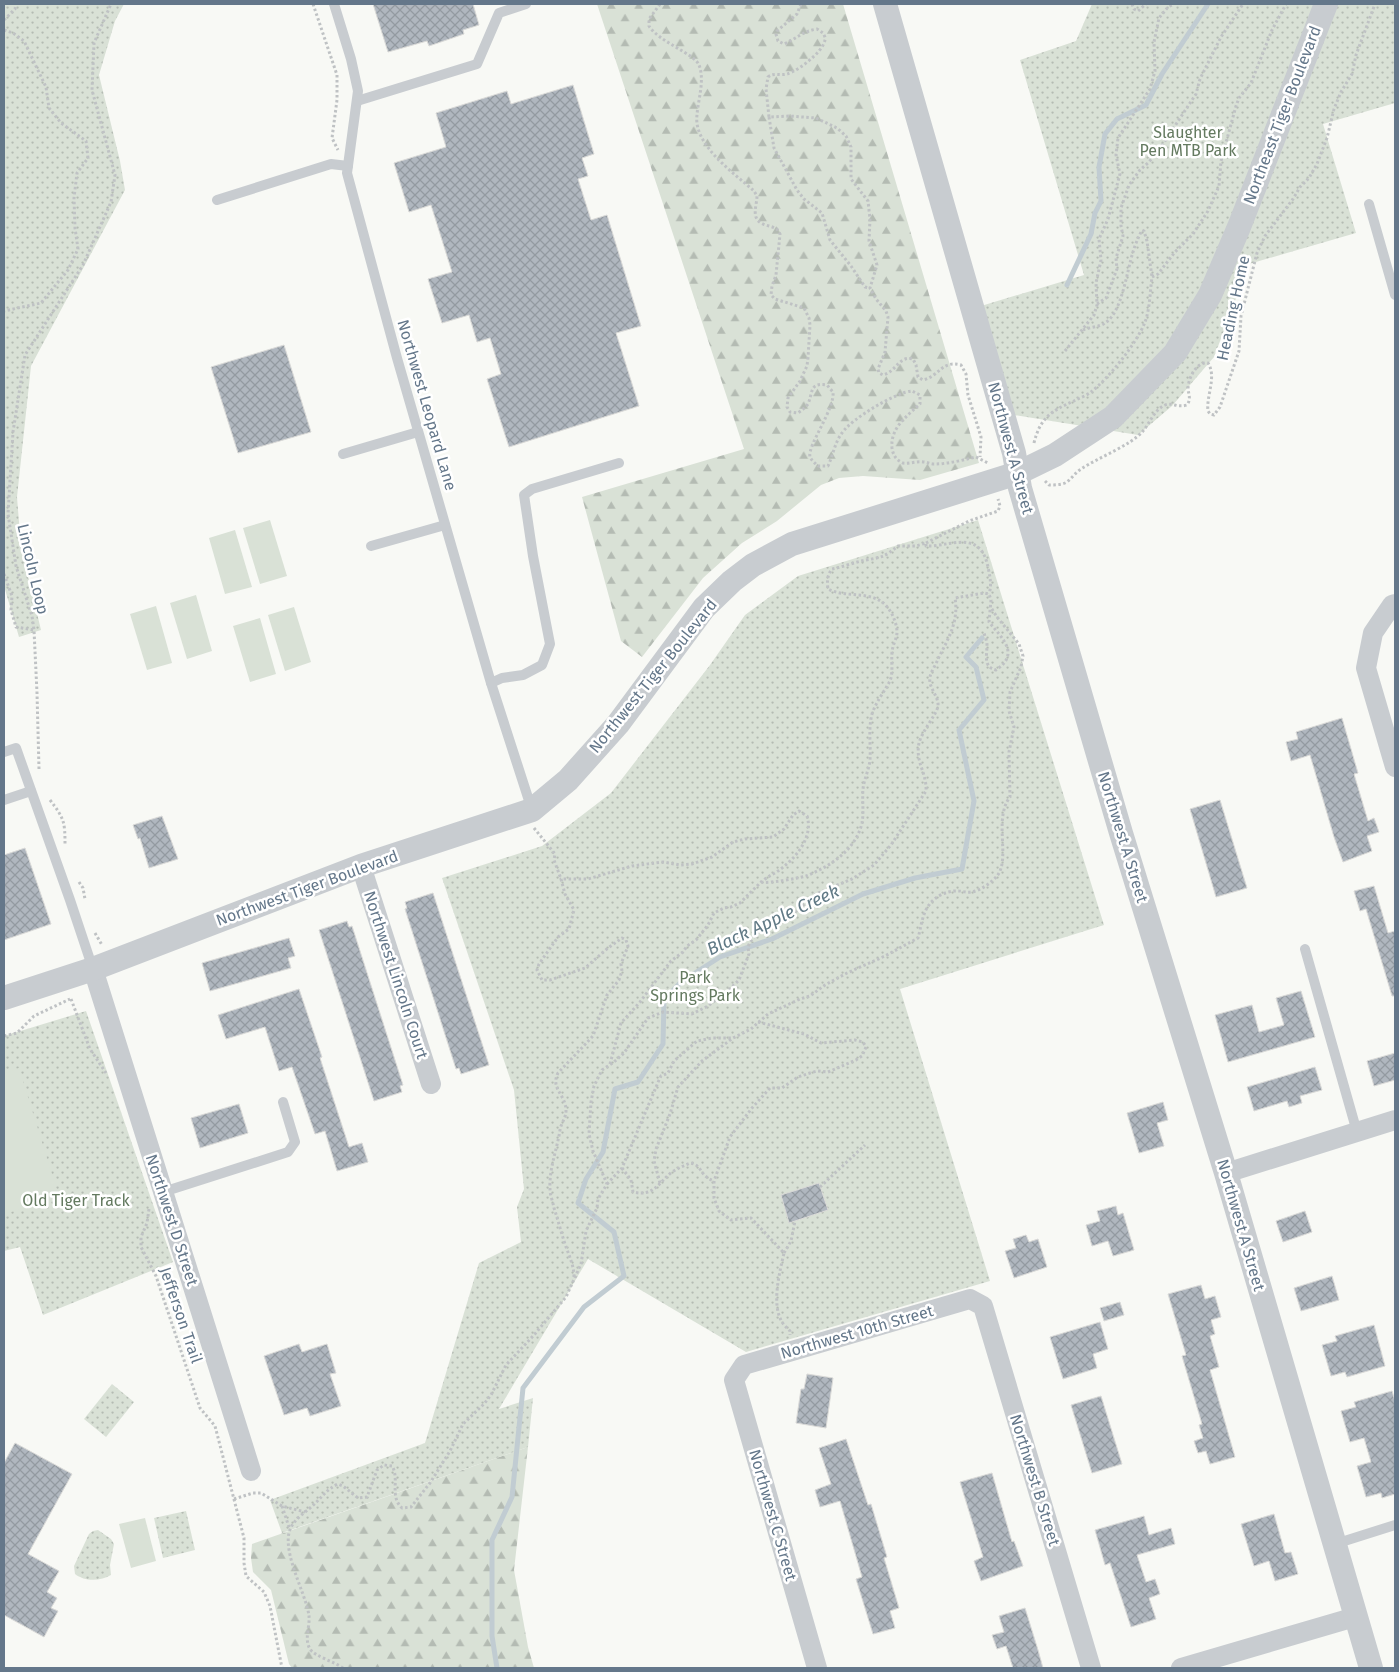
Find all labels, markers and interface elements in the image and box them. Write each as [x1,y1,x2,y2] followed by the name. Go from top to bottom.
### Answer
[1239,23,1325,207] street label: Northeast Tiger Boulevard
[1139,123,1237,160] park label: Slaughter Pen MTB Park
[1213,254,1253,362] street label: Heading Home
[393,317,461,493] street label: Northwest Leopard Lane
[984,380,1038,516] street label: Northwest A Street
[13,522,53,616] street label: Lincoln Loop
[585,595,721,757] street label: Northwest Tiger Boulevard
[1094,769,1152,905] street label: Northwest A Street
[213,846,401,930] street label: Northwest Tiger Boulevard
[703,880,843,960] water label: Black Apple Creek
[360,889,432,1062] street label: Northwest Lincoln Court
[650,968,741,1005] park label: Park Springs Park
[142,1152,202,1288] street label: Northwest D Street
[1213,1157,1269,1293] street label: Northwest A Street
[22,1191,131,1210] park label: Old Tiger Track
[156,1264,206,1366] street label: Jefferson Trail
[778,1301,936,1363] street label: Northwest 10th Street
[1006,1412,1064,1548] street label: Northwest B Street
[745,1447,801,1583] street label: Northwest C Street

